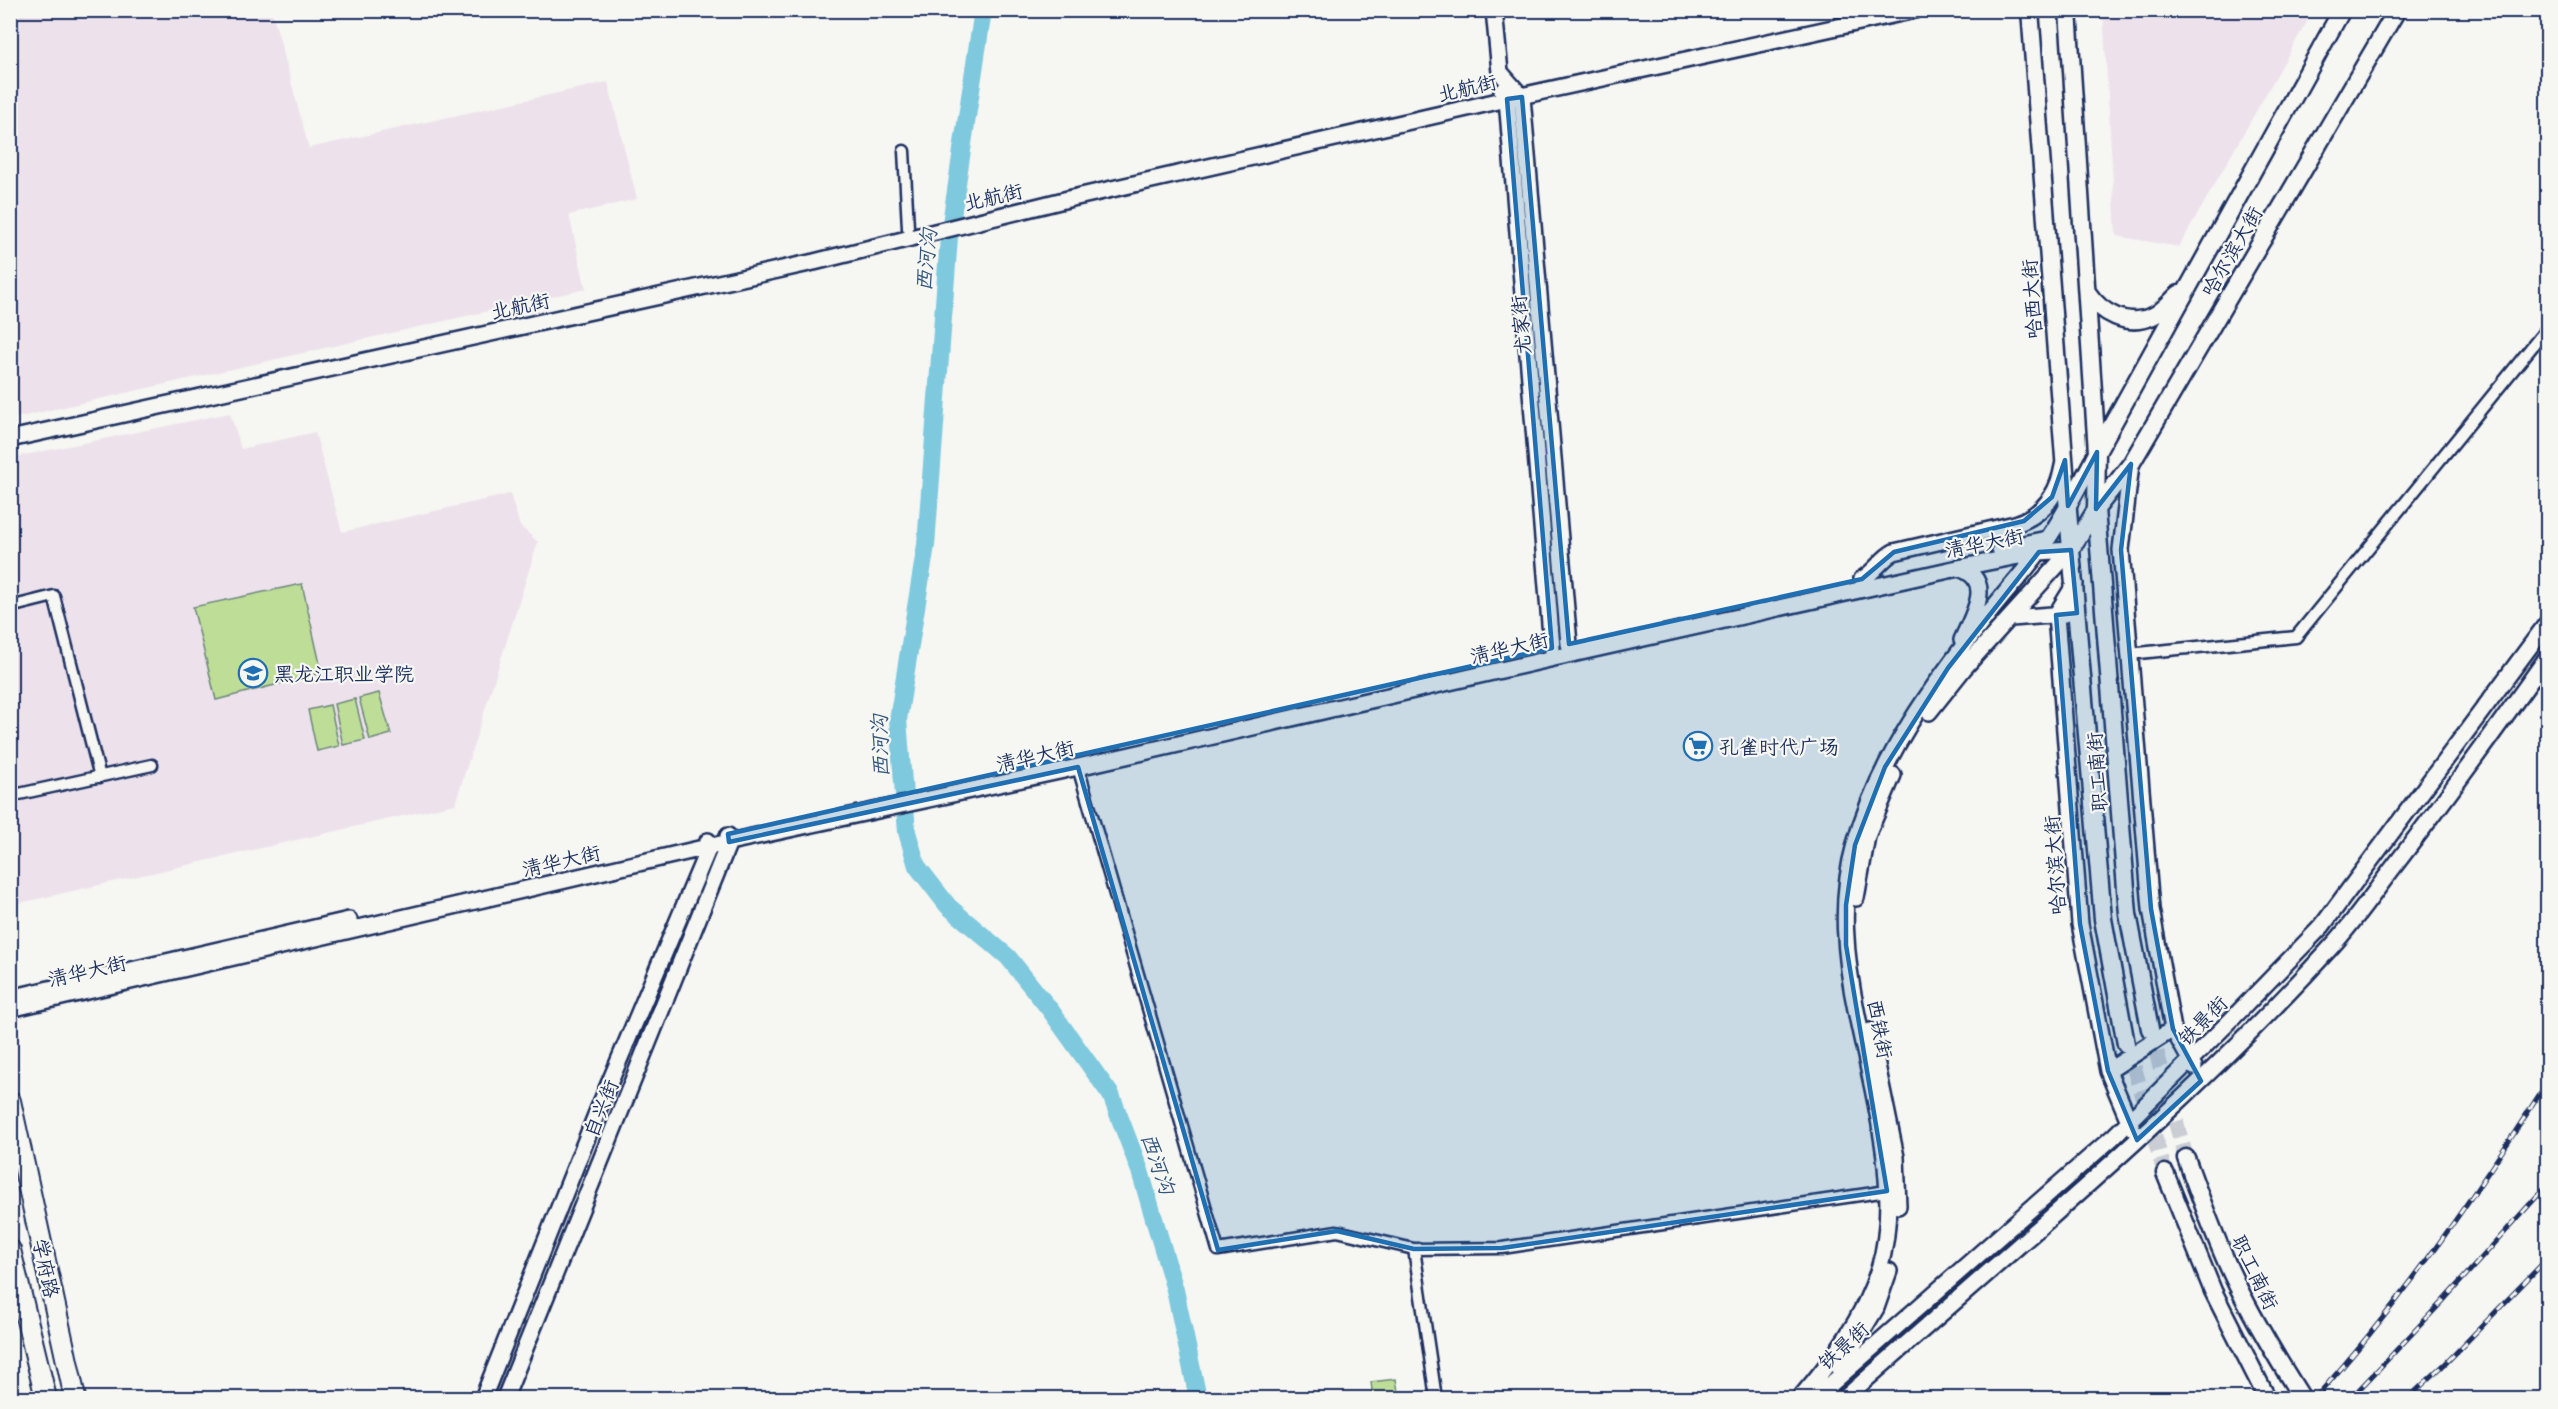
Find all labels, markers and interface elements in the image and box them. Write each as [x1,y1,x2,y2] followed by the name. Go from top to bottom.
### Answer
[1435,68,1499,106] street label: 北航街
[961,177,1025,215] street label: 北航街
[2195,201,2267,301] street label: 哈尔滨大街
[909,225,941,293] water label: 西河沟
[2015,258,2047,340] street label: 哈西大街
[488,286,552,324] street label: 北航街
[1504,294,1536,356] street label: 尤家街
[1942,522,2026,562] street label: 清华大街
[1467,625,1551,669] street label: 清华大街
[237,657,269,689] school or university icon: 黑龙江职业学院
[274,660,414,686] place label: 黑龙江职业学院
[864,712,894,778] water label: 西河沟
[1682,730,1714,762] supermarket icon: 孔雀时代广场
[2080,731,2112,813] street label: 职工南街
[993,733,1077,777] street label: 清华大街
[1719,733,1839,759] place label: 孔雀时代广场
[2038,814,2070,916] street label: 哈尔滨大街
[519,838,603,882] street label: 清华大街
[45,948,129,992] street label: 清华大街
[2172,990,2232,1050] street label: 铁景街
[1863,997,1899,1061] street label: 西铁街
[577,1075,623,1141] street label: 自兴街
[1136,1129,1183,1199] water label: 西河沟
[2227,1230,2285,1314] street label: 职工南街
[28,1236,66,1301] street label: 学府路
[1812,1315,1874,1375] street label: 铁景街

